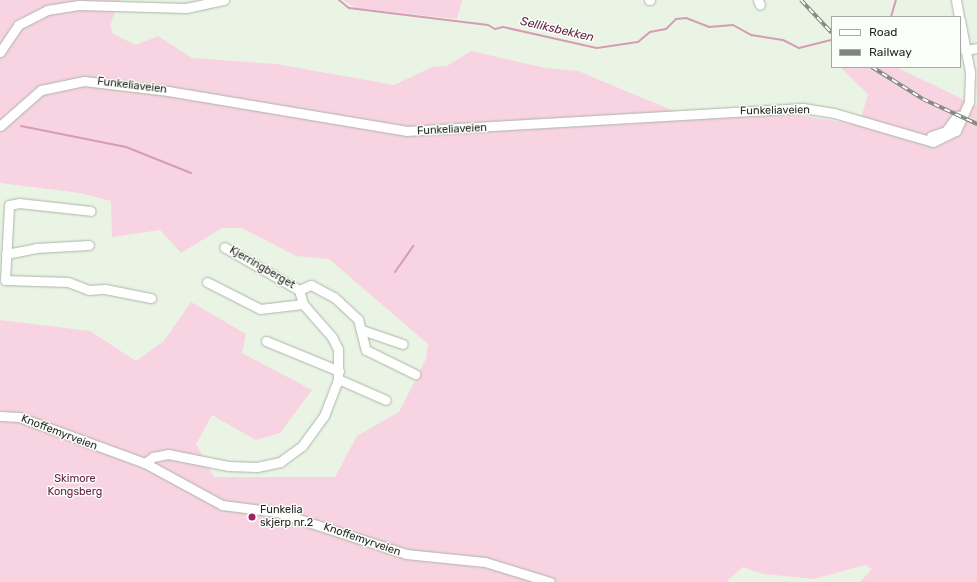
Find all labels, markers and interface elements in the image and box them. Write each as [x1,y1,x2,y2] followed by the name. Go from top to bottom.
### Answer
[519,15,595,45] water label: Selliksbekken
[831,16,961,68] legend
[869,25,897,39] text: Road
[869,45,912,59] text: Railway
[96,75,168,97] street label: Funkeliaveien
[740,104,810,118] street label: Funkeliaveien
[417,122,487,138] street label: Funkeliaveien
[227,244,297,292] street label: Kjerringberget
[19,412,99,454] street label: Knoffemyrveien
[48,473,102,499] park label: Skimore Kongsberg
[260,504,313,530] place label: Funkelia skjerp nr.2
[247,512,257,522] marker: Funkelia skjerp nr.2
[322,521,402,559] street label: Knoffemyrveien

